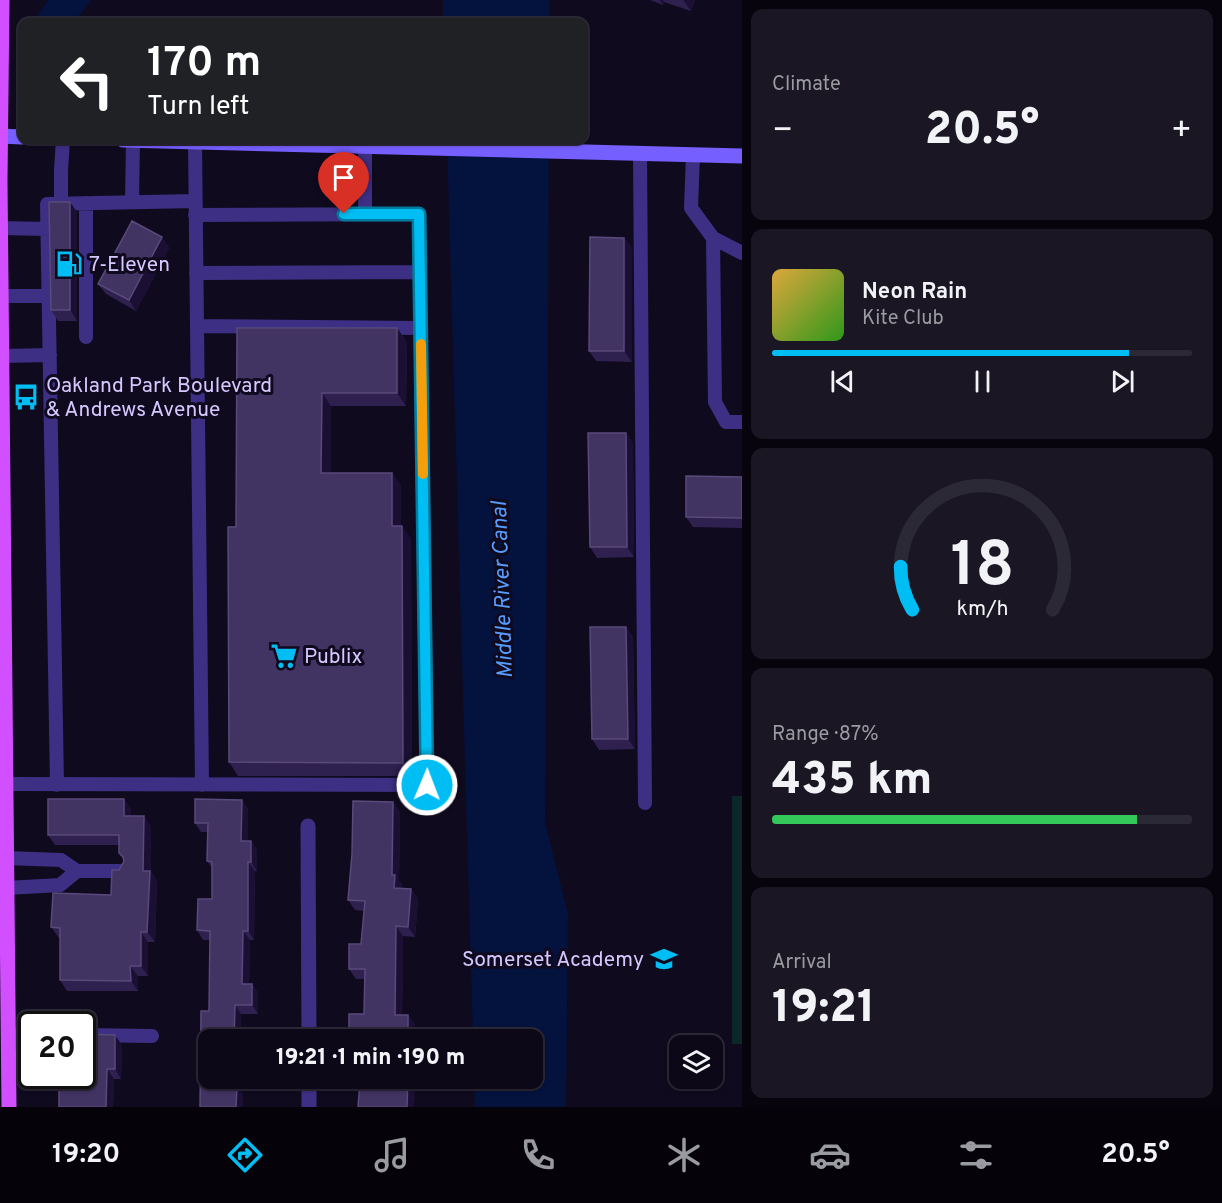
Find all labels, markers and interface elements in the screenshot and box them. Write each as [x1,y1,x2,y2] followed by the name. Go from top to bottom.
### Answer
[147,38,261,91] text: 170 m
[48,42,126,120] icon: left
[772,72,841,98] text: Climate
[147,90,249,124] text: Turn left
[925,103,1039,160] text: 20.5°
[772,111,793,153] text: −
[1171,111,1192,153] text: +
[318,152,369,214] pin
[327,161,360,194] icon: arrive
[54,249,84,279] fuel station icon: 7-Eleven
[89,252,170,279] place label: 7-Eleven
[862,279,967,306] text: Neon Rain
[862,306,944,332] text: Kite Club
[826,365,859,398] icon: previous
[966,365,999,398] icon: pause
[1106,365,1139,398] icon: next
[46,373,272,424] place label: Oakland Park Boulevard & Andrews Avenue
[11,382,41,412] bus stop icon: Oakland Park Boulevard & Andrews Avenue
[487,500,520,679] water label: Middle River Canal
[950,530,1014,609] text: 18
[956,597,1008,624] text: km/h
[269,641,299,671] supermarket icon: Publix
[304,644,362,671] place label: Publix
[772,722,879,748] text: Range · 87%
[395,753,459,817] position arrow
[772,753,932,810] text: 435 km
[649,944,679,974] school or university icon: Somerset Academy
[462,947,644,974] place label: Somerset Academy
[772,950,832,976] text: Arrival
[772,981,875,1038] text: 19:21
[18,1011,96,1089] speed limit sign: 20
[669,1035,723,1089] map controls
[669,1035,723,1089] button: layers
[276,1045,465,1072] text: 19:21 · 1 min · 190 m
[224,1134,266,1176] icon: directions
[371,1134,413,1176] icon: music
[517,1134,559,1176] icon: phone
[663,1134,705,1176] icon: climate
[809,1134,851,1176] icon: car
[955,1134,997,1176] icon: filters
[52,1138,120,1172] text: 19:20
[1101,1138,1170,1172] text: 20.5°

